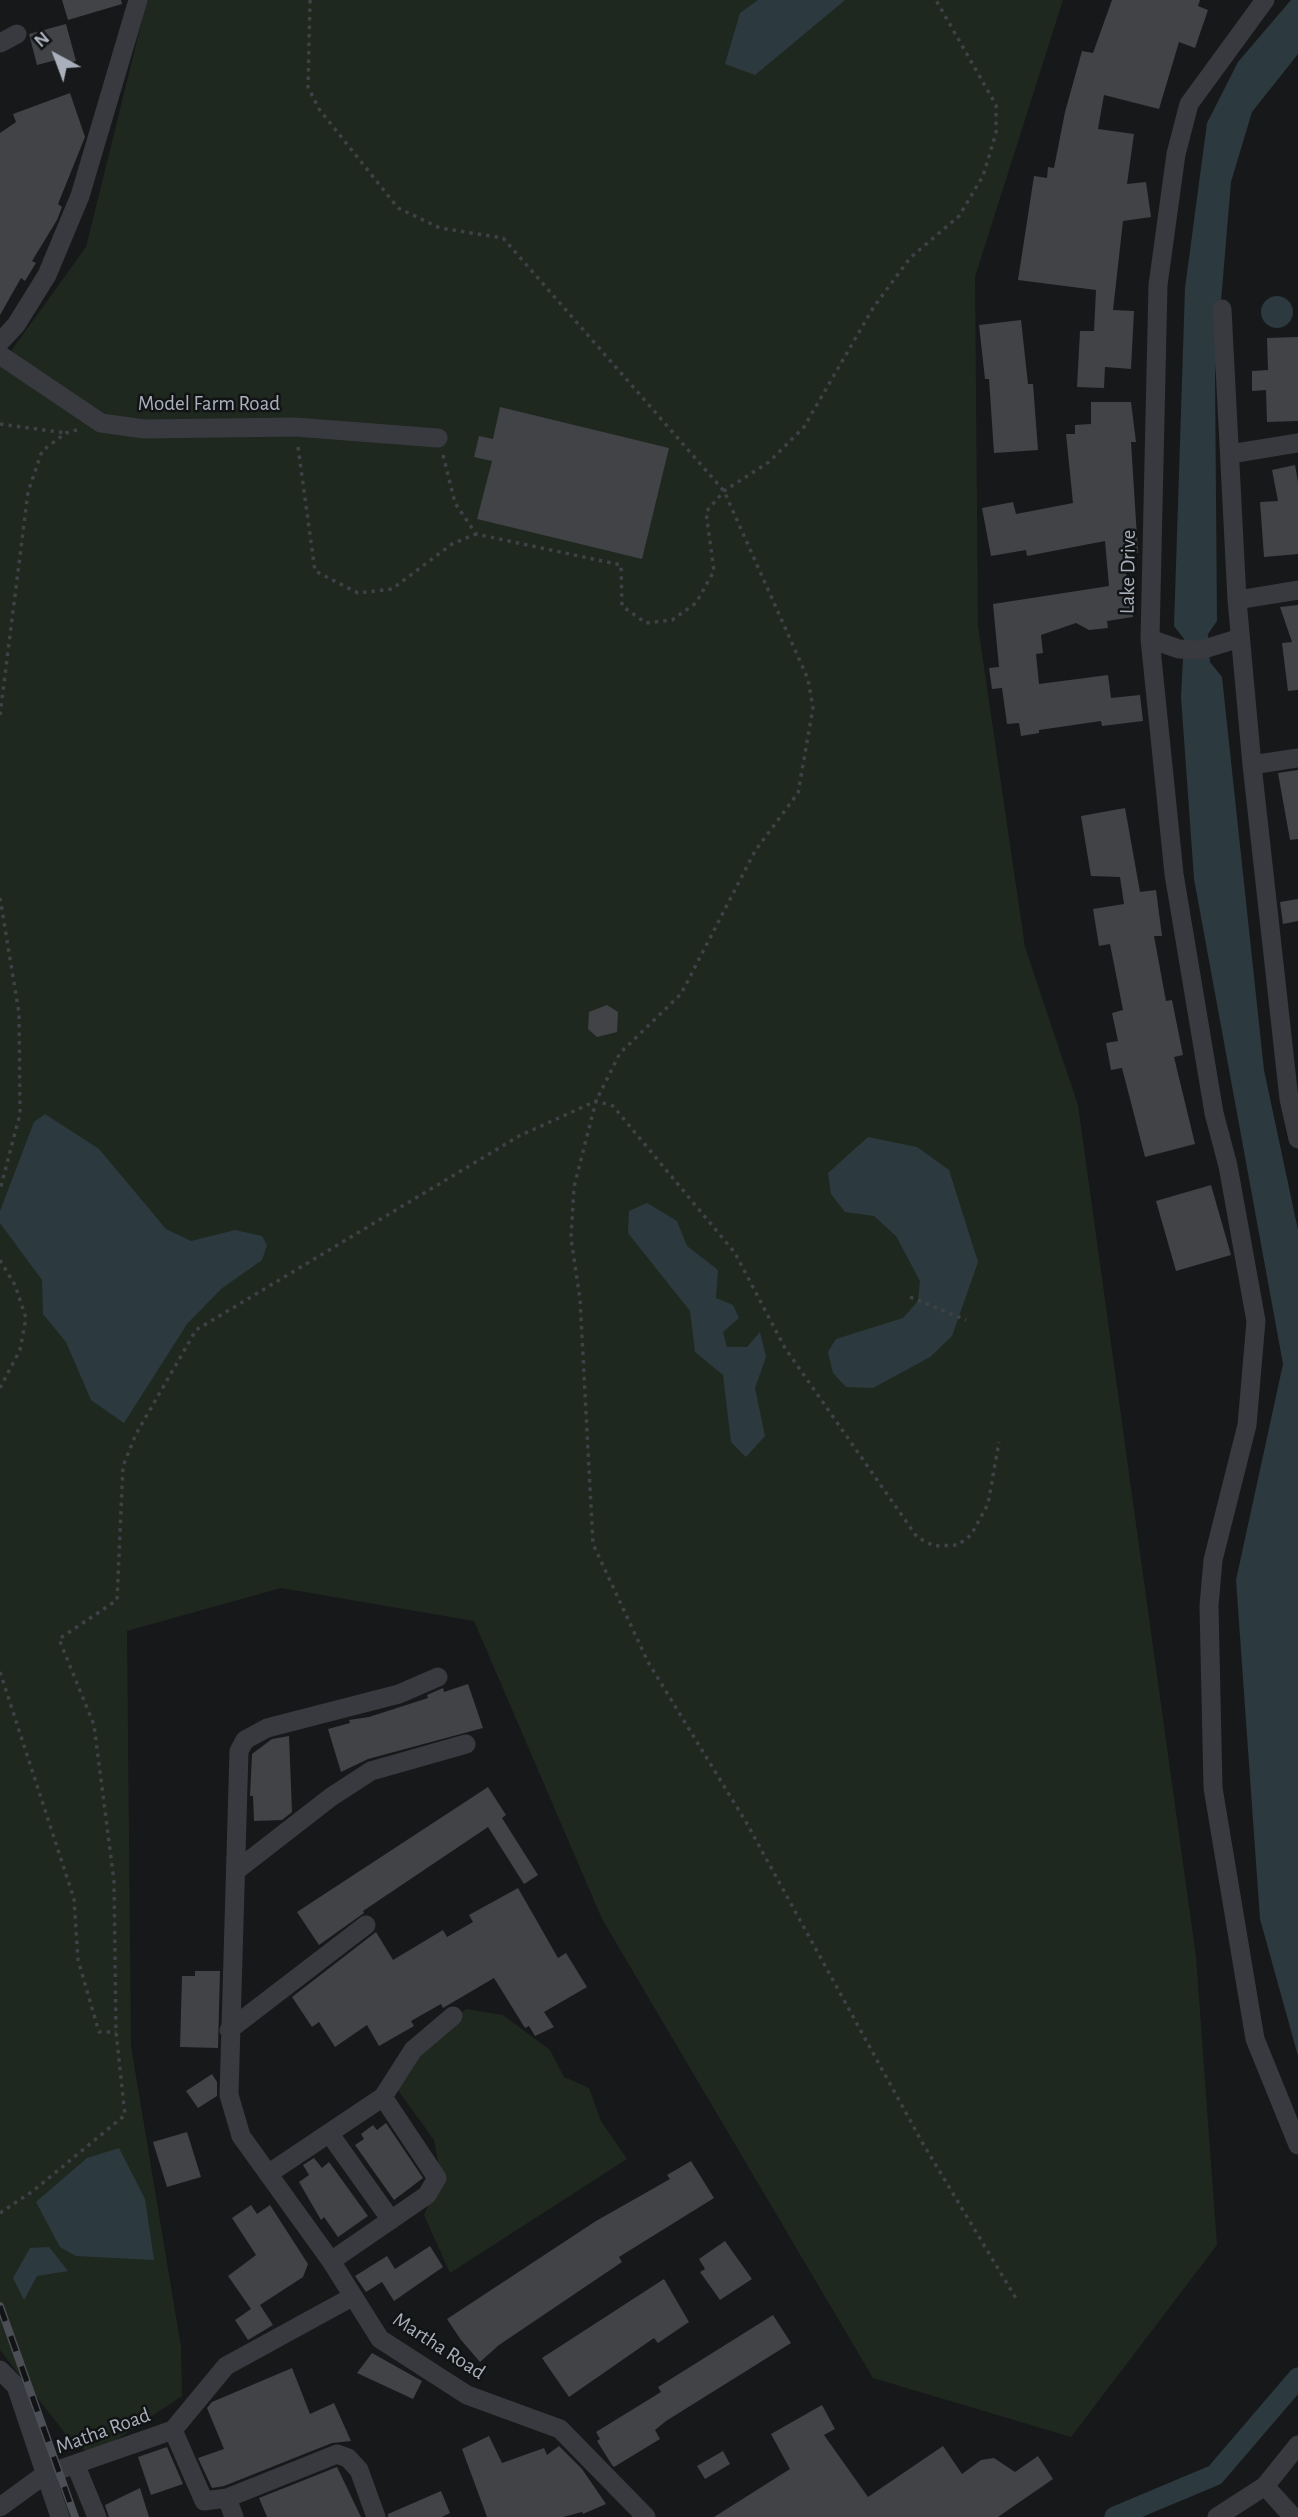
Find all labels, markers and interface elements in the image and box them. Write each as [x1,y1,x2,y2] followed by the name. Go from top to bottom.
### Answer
[21,21,91,91] north arrow
[31,28,53,51] text: N
[138,391,280,417] street label: Model Farm Road
[1115,530,1141,614] street label: Lake Drive
[388,2307,490,2385] street label: Martha Road
[52,2402,154,2460] street label: Matha Road

